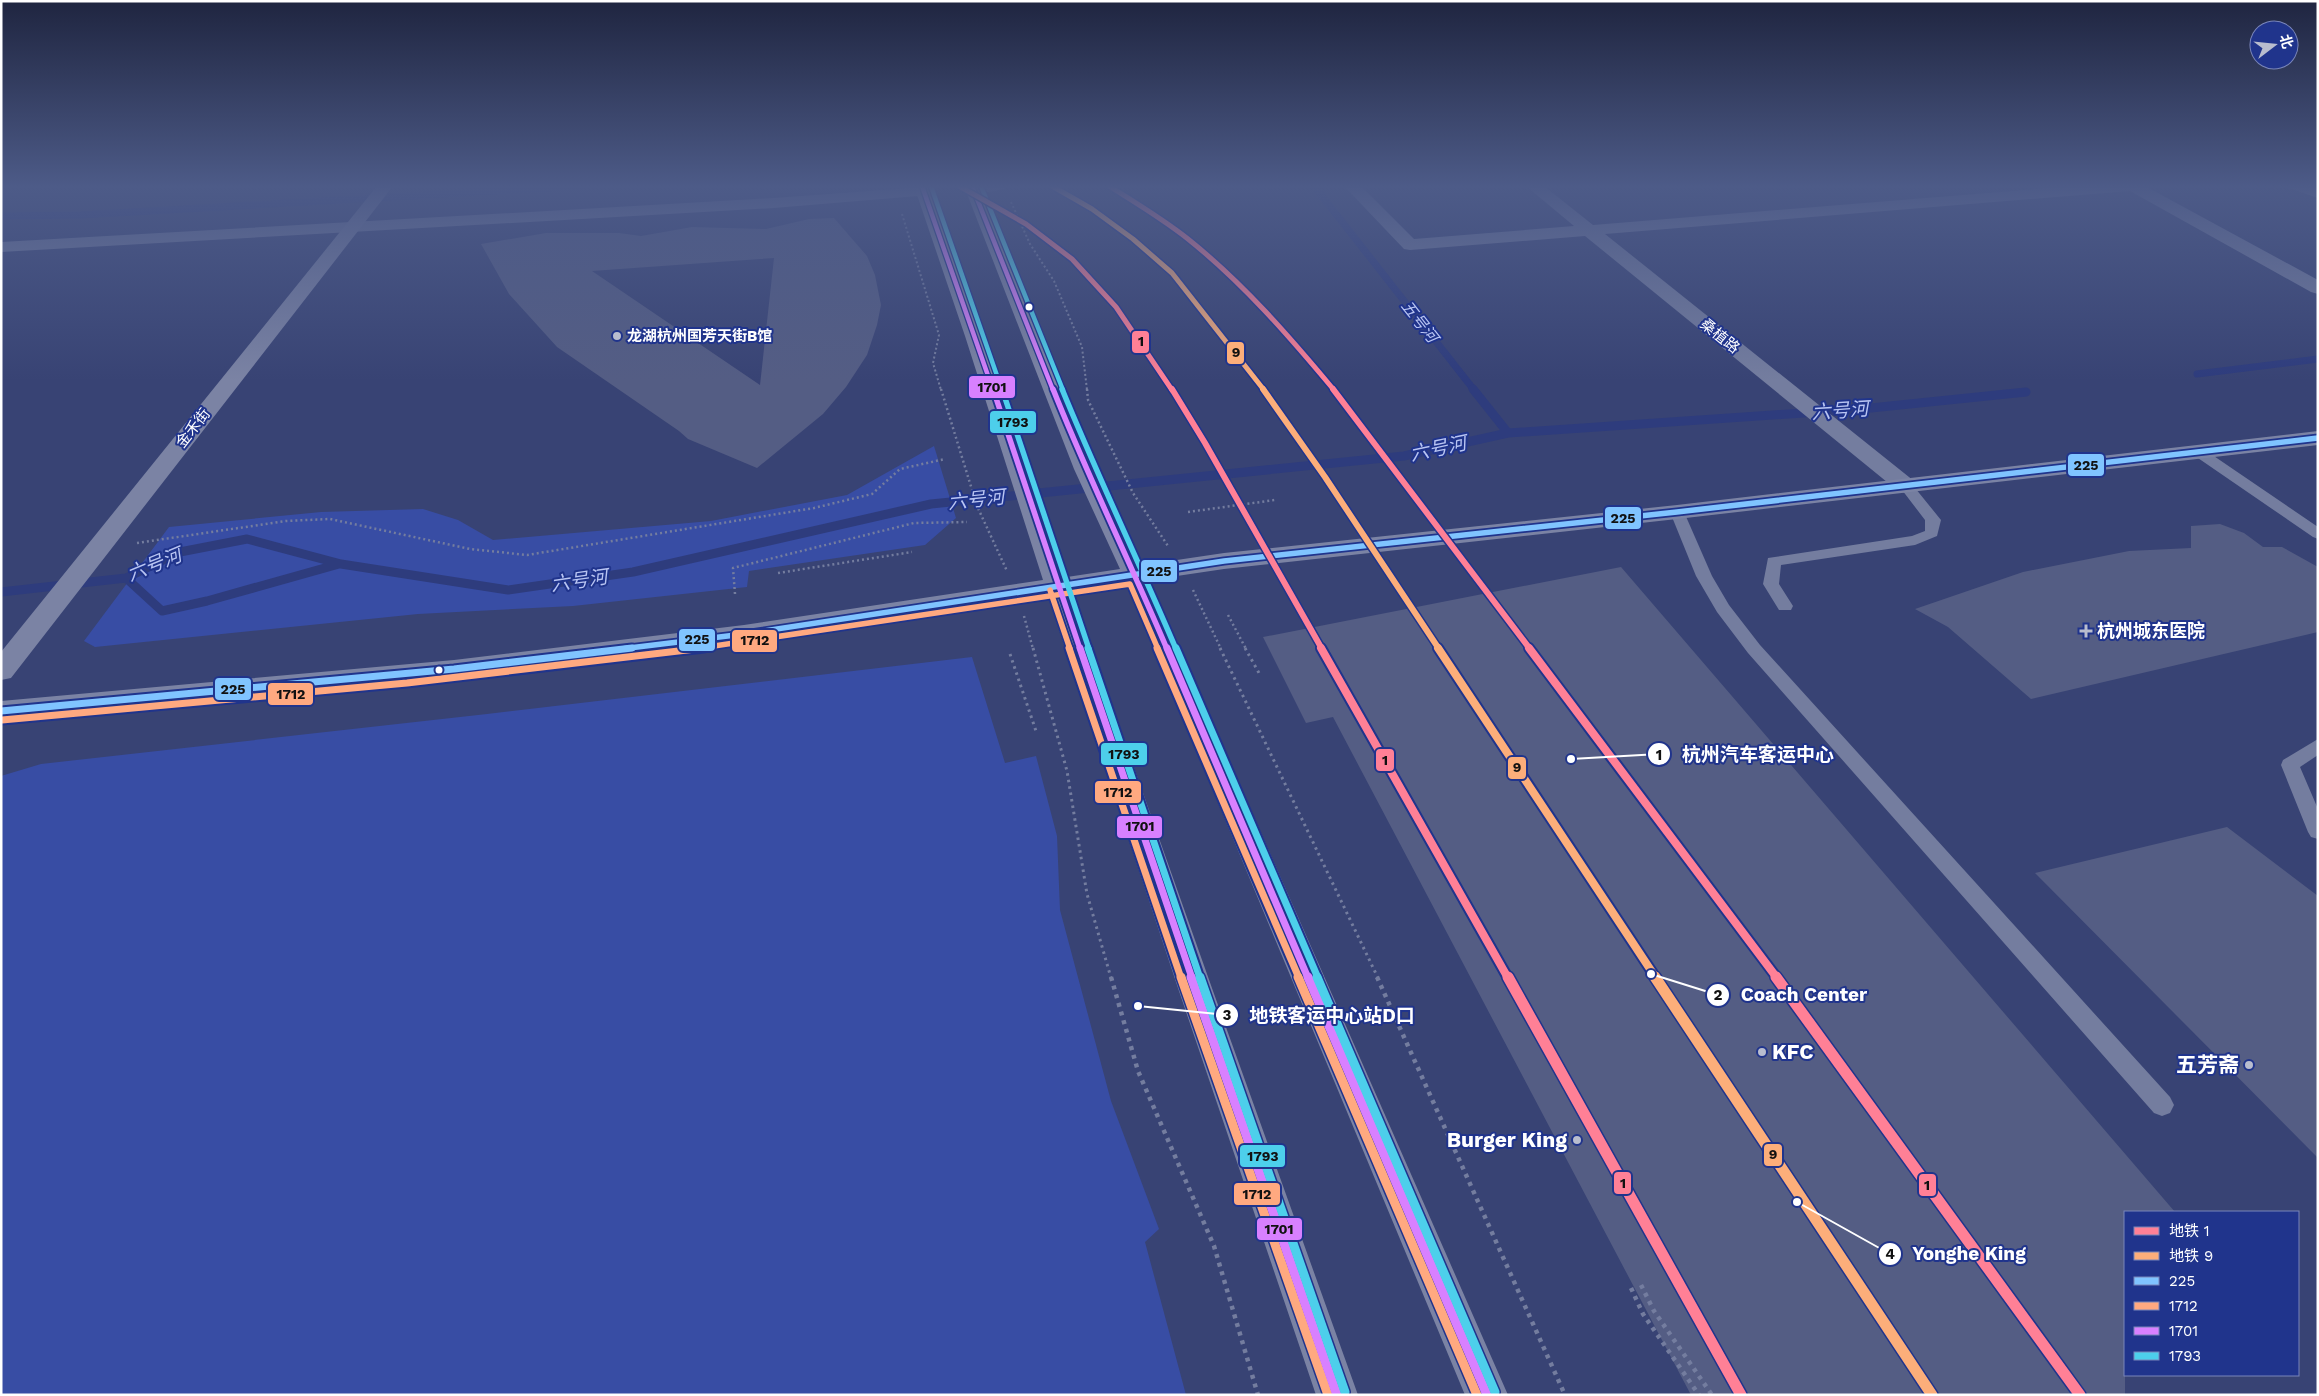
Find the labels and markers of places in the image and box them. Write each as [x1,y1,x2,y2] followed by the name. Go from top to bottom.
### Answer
[1024,302,1034,312] unlabelled marker
[627,327,772,345] place label: 龙湖杭州国芳天街B馆
[611,330,623,342] marker: 龙湖杭州国芳天街B馆
[2097,620,2205,641] place label: 杭州城东医院
[2079,624,2093,638] marker: 杭州城东医院
[434,665,444,675] unlabelled marker
[1647,737,1844,771] callout: 杭州汽车客运中心
[1706,978,1877,1012] callout: Coach Center
[1214,998,1425,1032] callout: 地铁客运中心站D口
[1772,1039,1814,1064] place label: KFC
[1756,1046,1768,1058] marker: KFC
[2176,1052,2239,1077] place label: 五芳斋
[2243,1059,2255,1071] marker: 五芳斋
[1447,1127,1567,1152] place label: Burger King
[1571,1134,1583,1146] marker: Burger King
[1877,1237,2036,1271] callout: Yonghe King

